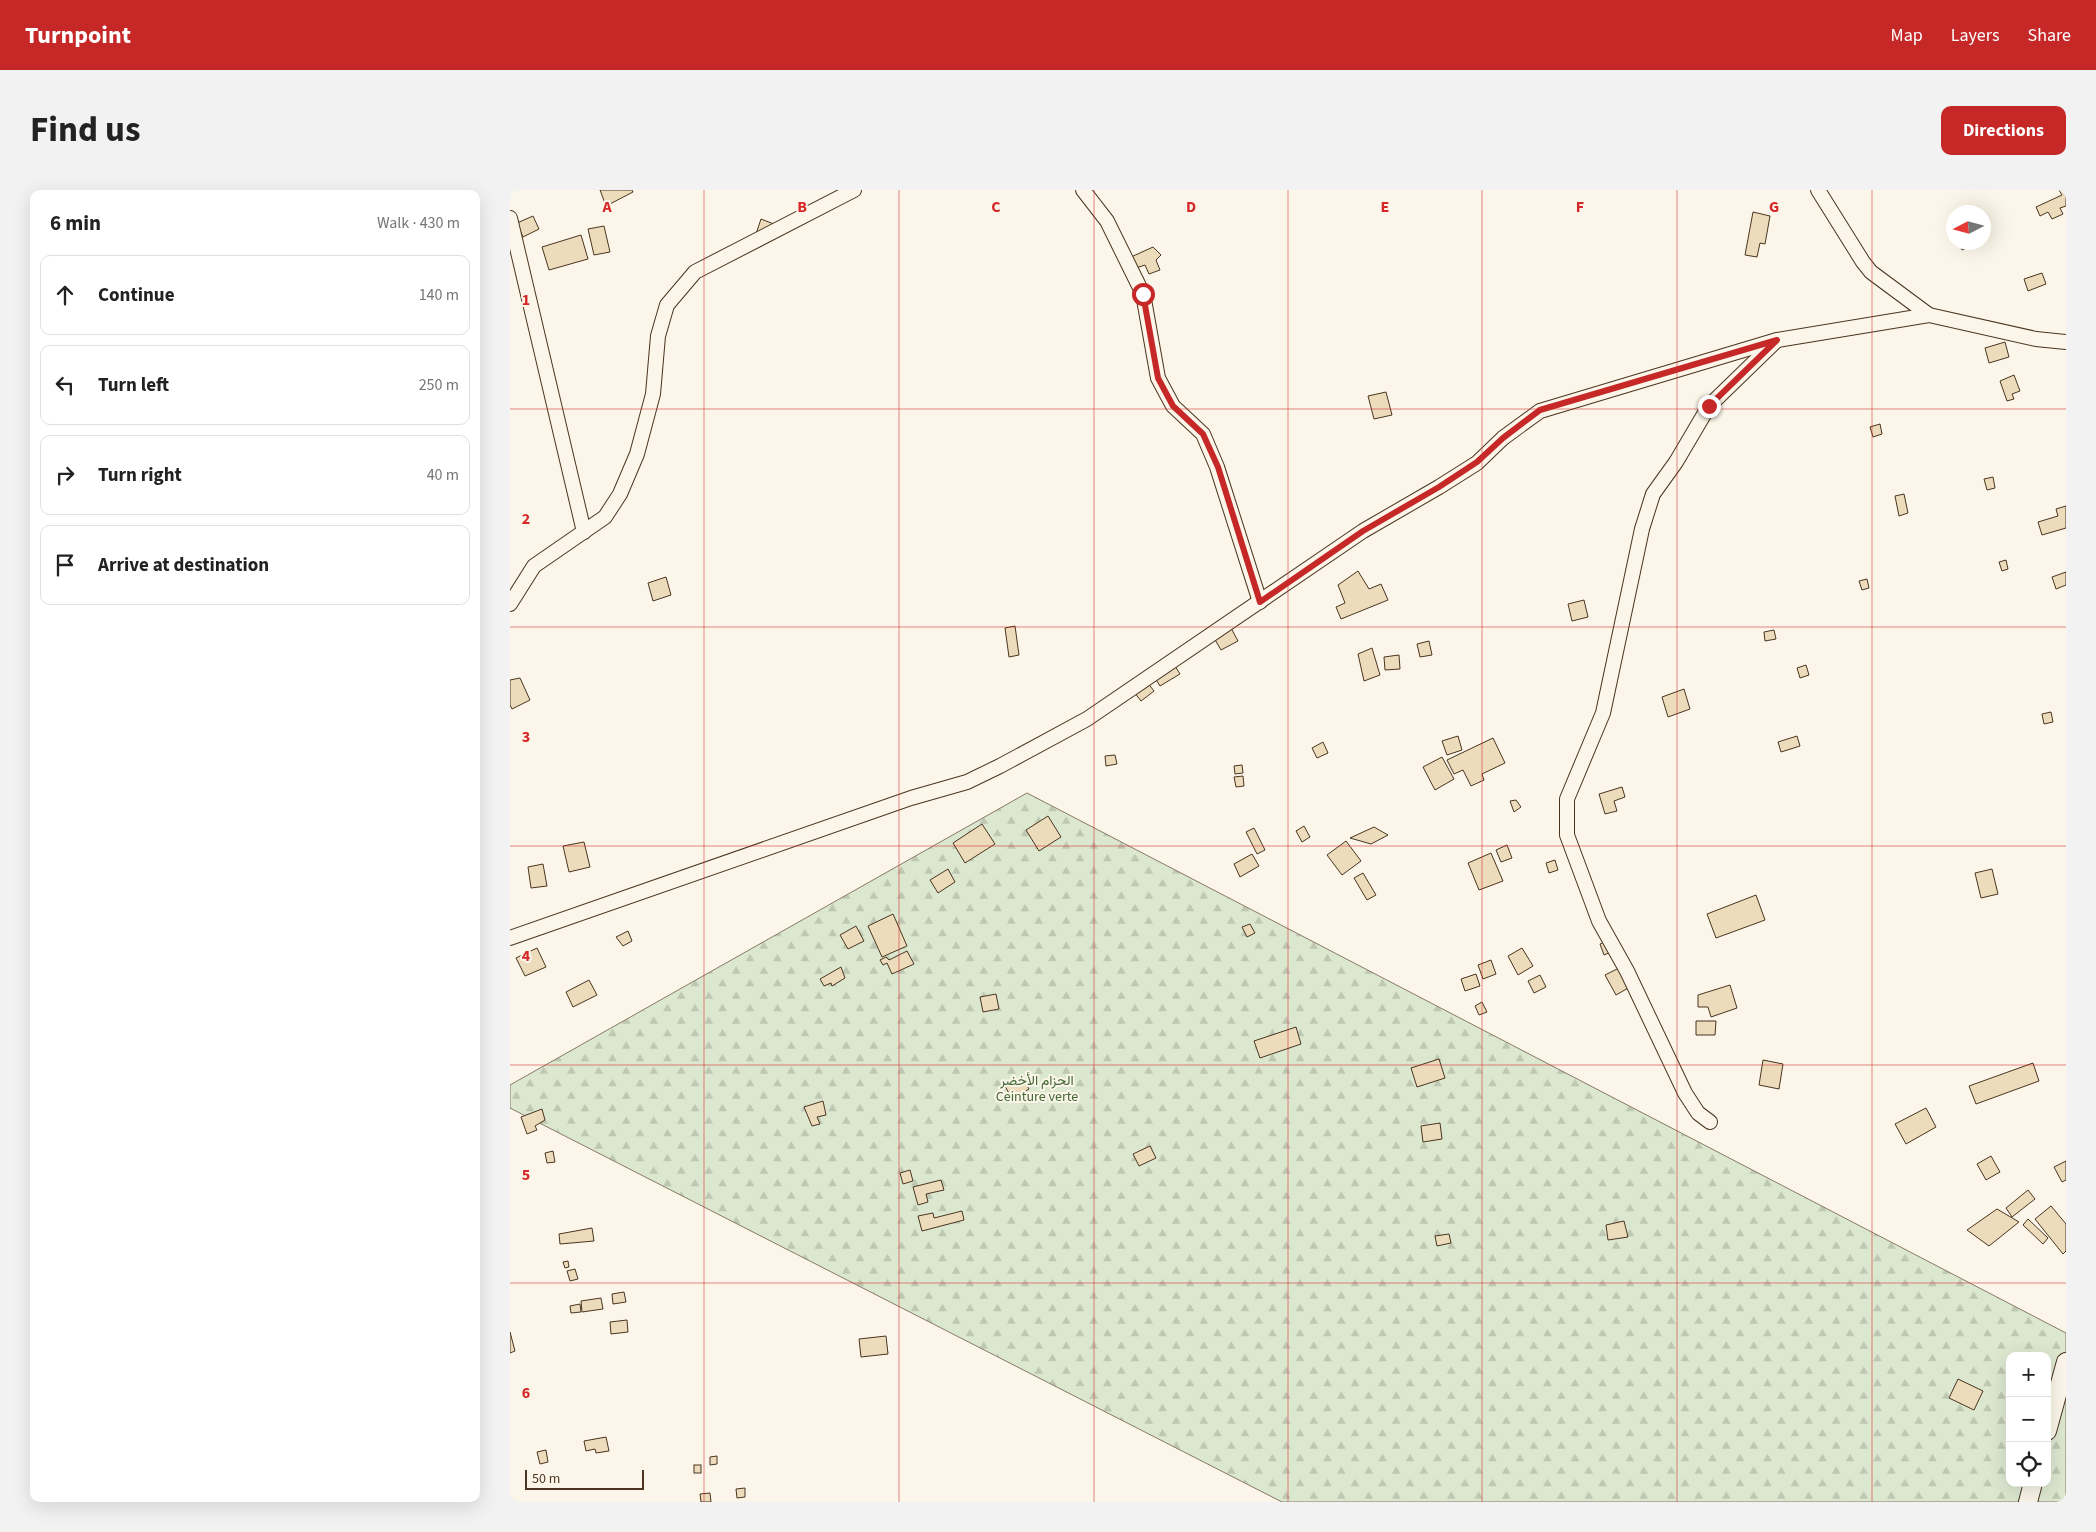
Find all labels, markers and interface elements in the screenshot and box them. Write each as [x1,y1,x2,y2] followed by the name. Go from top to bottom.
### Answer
[25,18,131,53] text: Turnpoint
[1891,23,1923,48] text: Map
[1951,23,2000,48] text: Layers
[2028,23,2071,48] text: Share
[30,105,140,155] text: Find us
[1941,106,2066,155] button: Directions
[601,196,612,218] text: A
[797,196,807,218] text: B
[991,196,1001,218] text: C
[1186,196,1196,218] text: D
[1381,196,1389,218] text: E
[1576,196,1584,218] text: F
[1769,196,1779,218] text: G
[1946,205,1991,250] north arrow
[50,208,101,238] text: 6 min
[377,212,460,234] text: Walk · 430 m
[51,281,79,309] icon: ahead
[98,282,175,309] text: Continue
[1132,283,1155,306] route start
[419,284,459,306] text: 140 m
[522,289,530,311] text: 1
[51,371,79,399] icon: left
[98,372,169,399] text: Turn left
[419,374,459,396] text: 250 m
[1698,395,1721,418] route end
[51,461,79,489] icon: right
[98,462,182,489] text: Turn right
[427,464,459,486] text: 40 m
[522,508,530,530] text: 2
[51,551,79,579] icon: arrive
[98,552,269,579] text: Arrive at destination
[522,726,530,748] text: 3
[522,945,531,967] text: 4
[996,1071,1078,1107] park label: الحزام الأخضر Ceinture verte
[522,1164,530,1186] text: 5
[2006,1352,2051,1487] map controls
[2006,1352,2051,1397] button: +
[522,1382,530,1404] text: 6
[2006,1397,2051,1442] button: −
[2006,1442,2051,1487] button: locate
[525,1467,644,1490] scale bar
[532,1469,560,1489] text: 50 m

